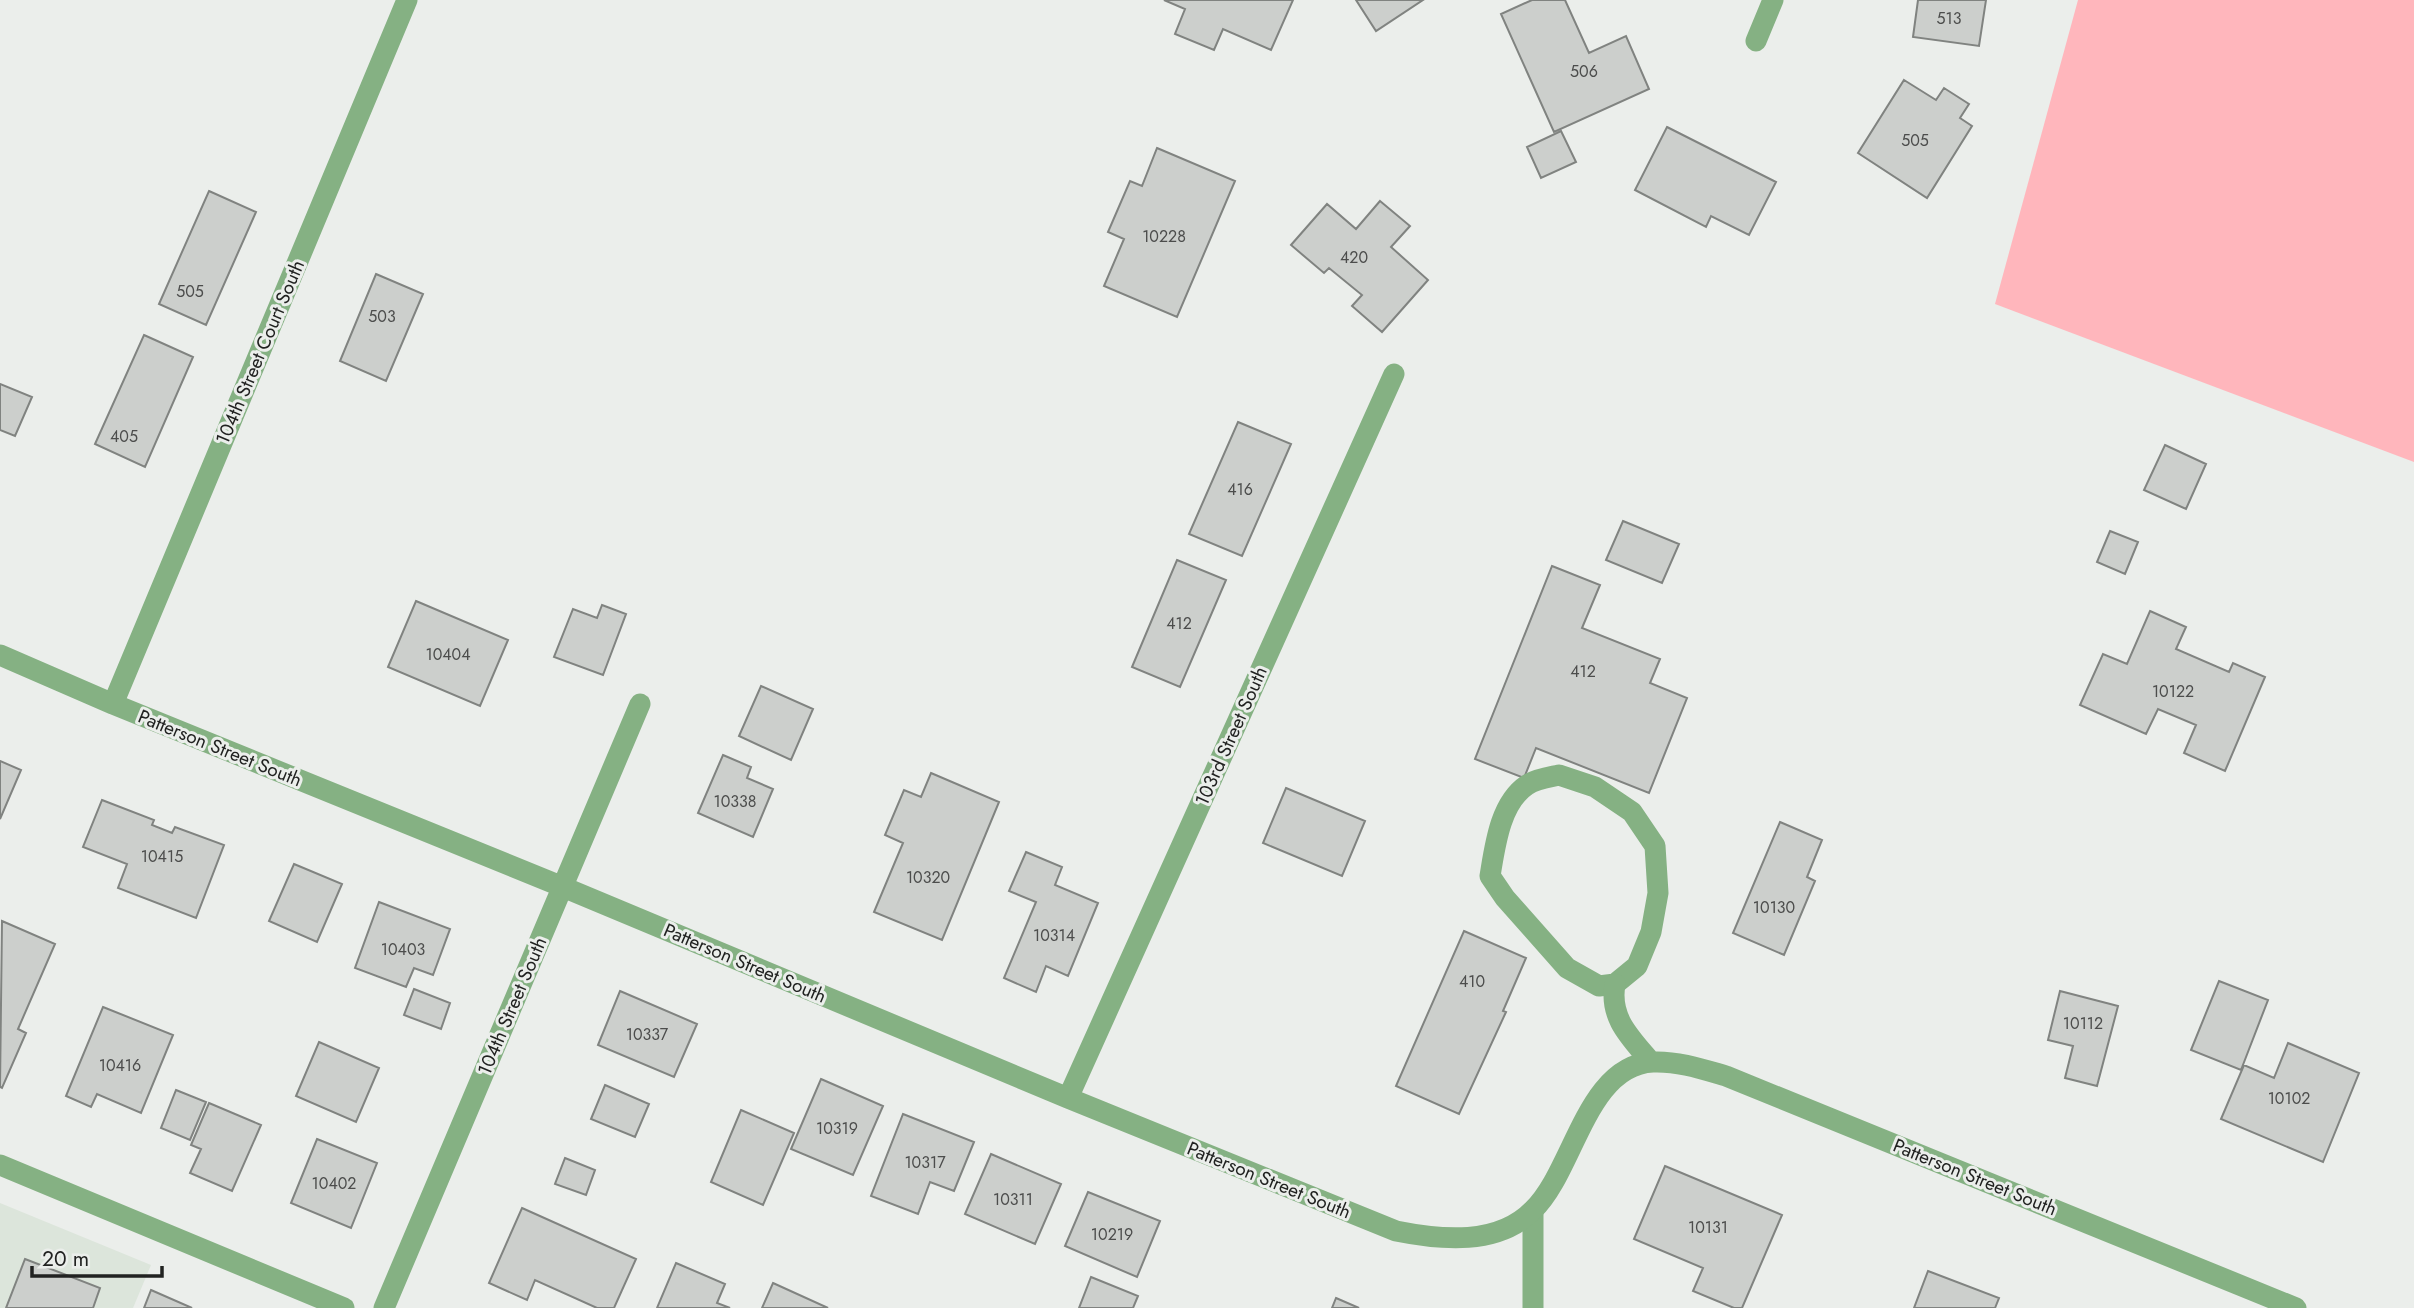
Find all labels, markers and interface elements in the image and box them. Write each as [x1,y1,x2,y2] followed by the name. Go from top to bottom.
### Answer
[1937,7,1962,30] house number: 513
[1570,60,1598,83] house number: 506
[1901,129,1929,152] house number: 505
[1142,225,1186,248] house number: 10228
[1340,246,1368,269] house number: 420
[209,256,311,448] street label: 104th Street Court South
[176,280,204,303] house number: 505
[368,305,396,328] house number: 503
[110,425,138,448] house number: 405
[1227,478,1253,501] house number: 416
[1166,612,1192,635] house number: 412
[425,643,471,666] house number: 10404
[1570,660,1596,683] house number: 412
[1188,662,1274,810] street label: 103rd Street South
[2152,680,2194,703] house number: 10122
[134,703,306,793] street label: Patterson Street South
[713,790,757,813] house number: 10338
[141,845,183,868] house number: 10415
[906,866,950,889] house number: 10320
[1753,896,1795,919] house number: 10130
[659,916,831,1010] street label: Patterson Street South
[1033,924,1075,947] house number: 10314
[471,933,553,1079] street label: 104th Street South
[381,938,425,961] house number: 10403
[1459,970,1485,993] house number: 410
[2063,1012,2103,1035] house number: 10112
[626,1023,669,1046] house number: 10337
[99,1054,141,1077] house number: 10416
[2268,1087,2310,1110] house number: 10102
[816,1117,858,1140] house number: 10319
[1889,1132,2061,1222] street label: Patterson Street South
[1183,1135,1355,1225] street label: Patterson Street South
[904,1151,946,1174] house number: 10317
[312,1172,356,1195] house number: 10402
[993,1188,1033,1211] house number: 10311
[1688,1216,1728,1239] house number: 10131
[1091,1223,1133,1246] house number: 10219
[32,1234,161,1278] scale bar
[42,1244,89,1274] text: 20 m

